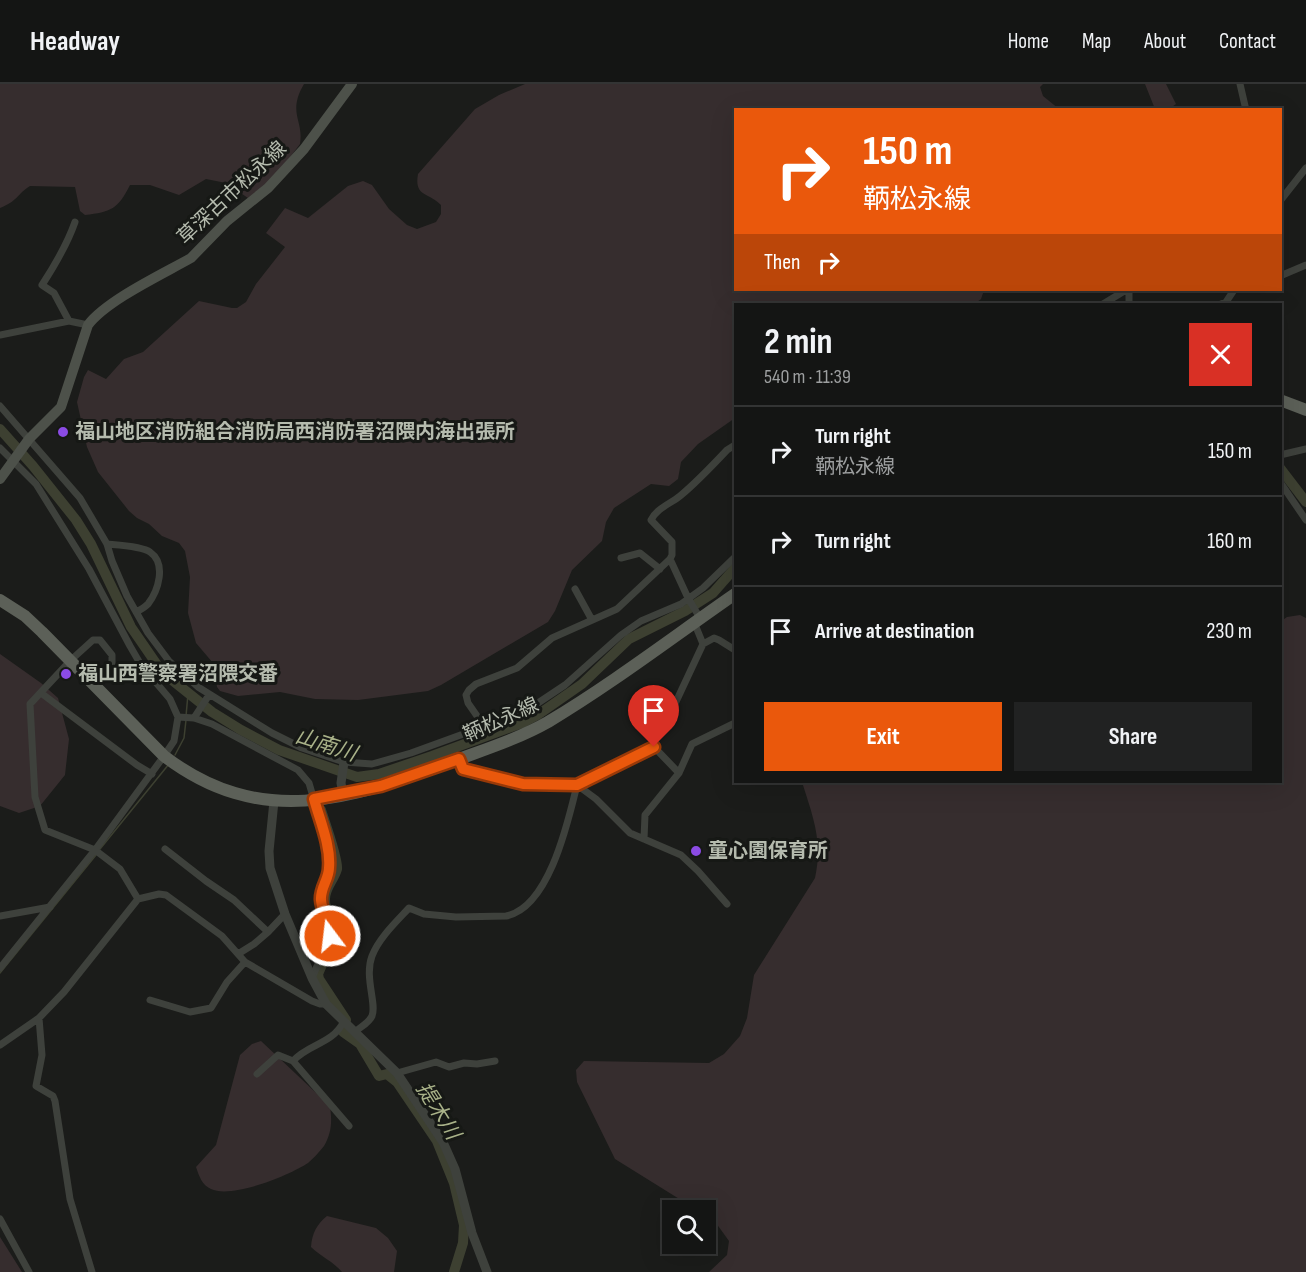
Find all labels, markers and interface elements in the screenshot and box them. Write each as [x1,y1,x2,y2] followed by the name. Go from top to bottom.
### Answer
[30,25,120,58] text: Headway
[1008,29,1049,54] text: Home
[1082,29,1111,54] text: Map
[1144,29,1186,54] text: About
[1219,29,1276,54] text: Contact
[863,126,952,177] text: 150 m
[764,132,842,210] icon: right
[173,136,291,250] street label: 草深古市松永線
[863,184,971,216] text: 鞆松永線
[812,246,845,279] icon: right
[764,249,800,276] text: Then
[764,321,833,364] text: 2 min
[1189,323,1252,386] button: close
[764,365,851,389] text: 540 m · 11:39
[75,420,515,444] place label: 福山地区消防組合消防局西消防署沼隈内海出張所
[815,423,891,450] text: Turn right
[56,425,70,439] marker: 福山地区消防組合消防局西消防署沼隈内海出張所
[764,435,797,468] icon: right
[1208,438,1252,465] text: 150 m
[815,455,895,479] text: 鞆松永線
[764,525,797,558] icon: right
[815,528,891,555] text: Turn right
[1207,528,1252,555] text: 160 m
[764,615,797,648] icon: arrive
[815,618,974,645] text: Arrive at destination
[1206,618,1252,645] text: 230 m
[78,662,278,686] place label: 福山西警察署沼隈交番
[59,667,73,681] marker: 福山西警察署沼隈交番
[628,685,679,747] pin
[460,693,542,747] street label: 鞆松永線
[637,694,670,727] icon: arrive
[764,702,1002,771] button: Exit
[1014,702,1252,771] button: Share
[292,723,362,767] water label: 山南川
[708,839,828,863] place label: 童心園保育所
[689,844,703,858] marker: 童心園保育所
[298,904,362,968] position arrow
[411,1078,466,1146] water label: 提木川
[662,1200,716,1254] map controls
[662,1200,716,1254] button: search

